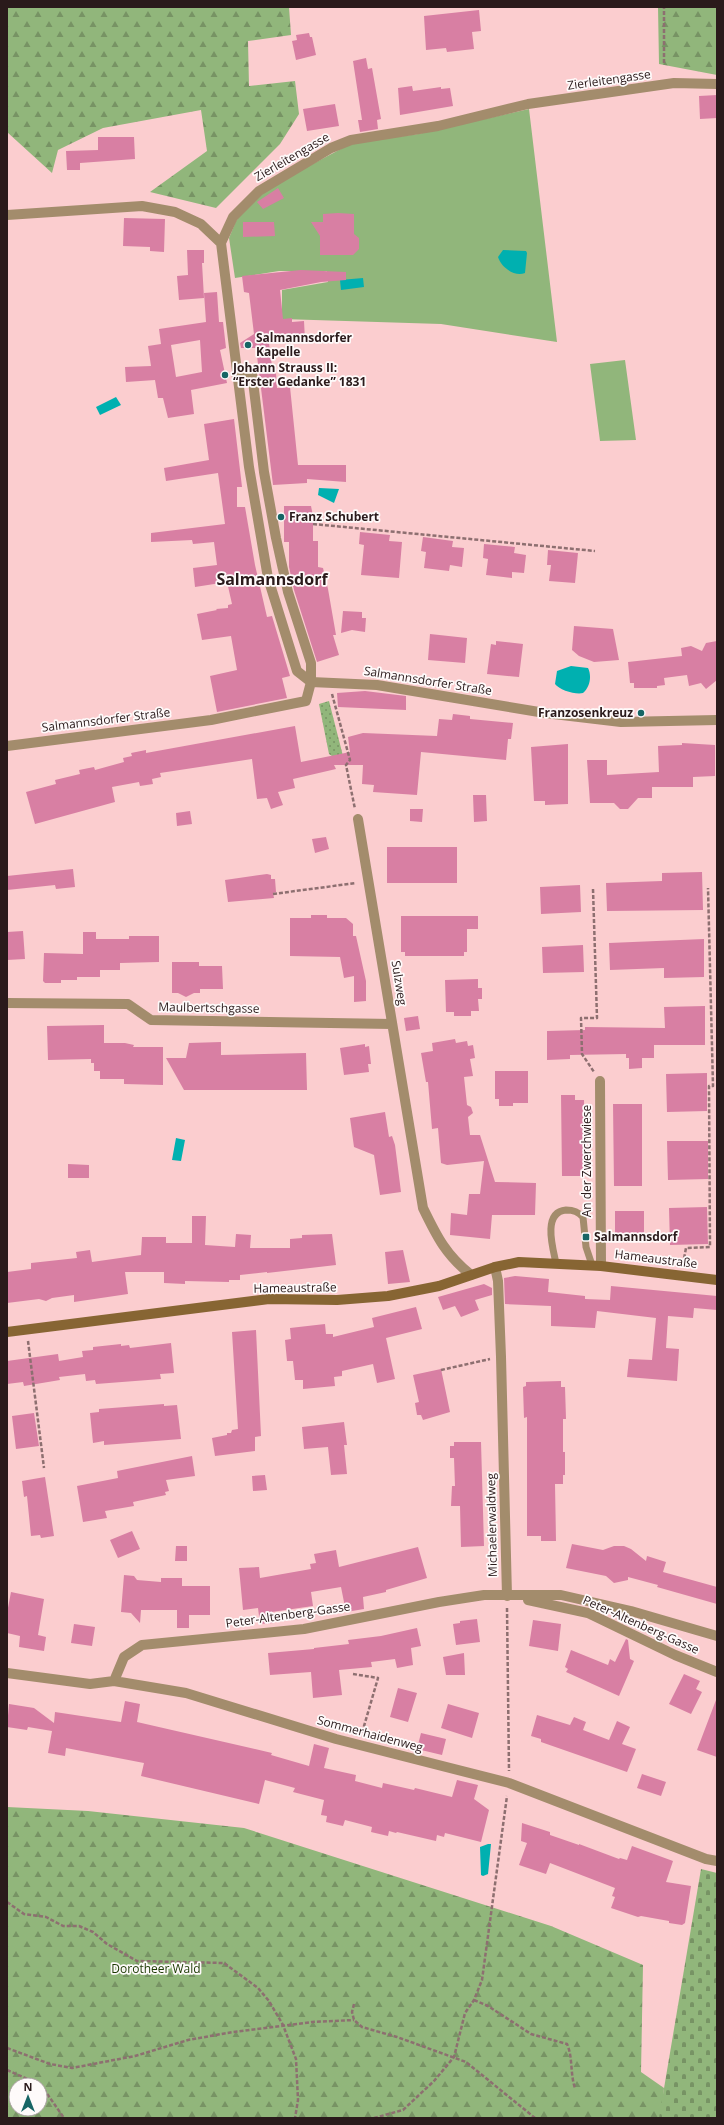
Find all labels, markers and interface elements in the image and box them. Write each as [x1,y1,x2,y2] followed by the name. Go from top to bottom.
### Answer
[566,65,652,94] street label: Zierleitengasse
[251,128,333,185] street label: Zierleitengasse
[256,329,352,360] place label: Salmannsdorfer Kapelle
[243,340,253,350] marker: Salmannsdorfer Kapelle
[232,359,366,390] place label: Johann Strauss II: “Erster Gedanke” 1831
[220,370,230,380] marker: Johann Strauss II: “Erster Gedanke” 1831
[289,508,379,525] place label: Franz Schubert
[276,512,286,522] marker: Franz Schubert
[216,568,328,590] district label: Salmannsdorf
[363,662,494,699] street label: Salmannsdorfer Straße
[41,703,171,736] street label: Salmannsdorfer Straße
[538,704,633,721] place label: Franzosenkreuz
[636,708,646,718] marker: Franzosenkreuz
[388,959,411,1007] street label: Sulzweg
[158,998,260,1017] street label: Maulbertschgasse
[578,1104,595,1217] street label: An der Zwerchwiese
[594,1228,679,1245] place label: Salmannsdorf
[581,1232,591,1242] marker: Salmannsdorf
[614,1245,699,1272] street label: Hameaustraße
[253,1278,337,1297] street label: Hameaustraße
[482,1472,501,1577] street label: Michaelerwaldweg
[580,1591,702,1658] street label: Peter-Altenberg-Gasse
[225,1597,352,1632] street label: Peter-Altenberg-Gasse
[315,1711,425,1756] street label: Sommerhaidenweg
[111,1960,201,1977] park label: Dorotheer Wald
[8,2077,48,2117] north arrow
[24,2079,32,2094] text: N

